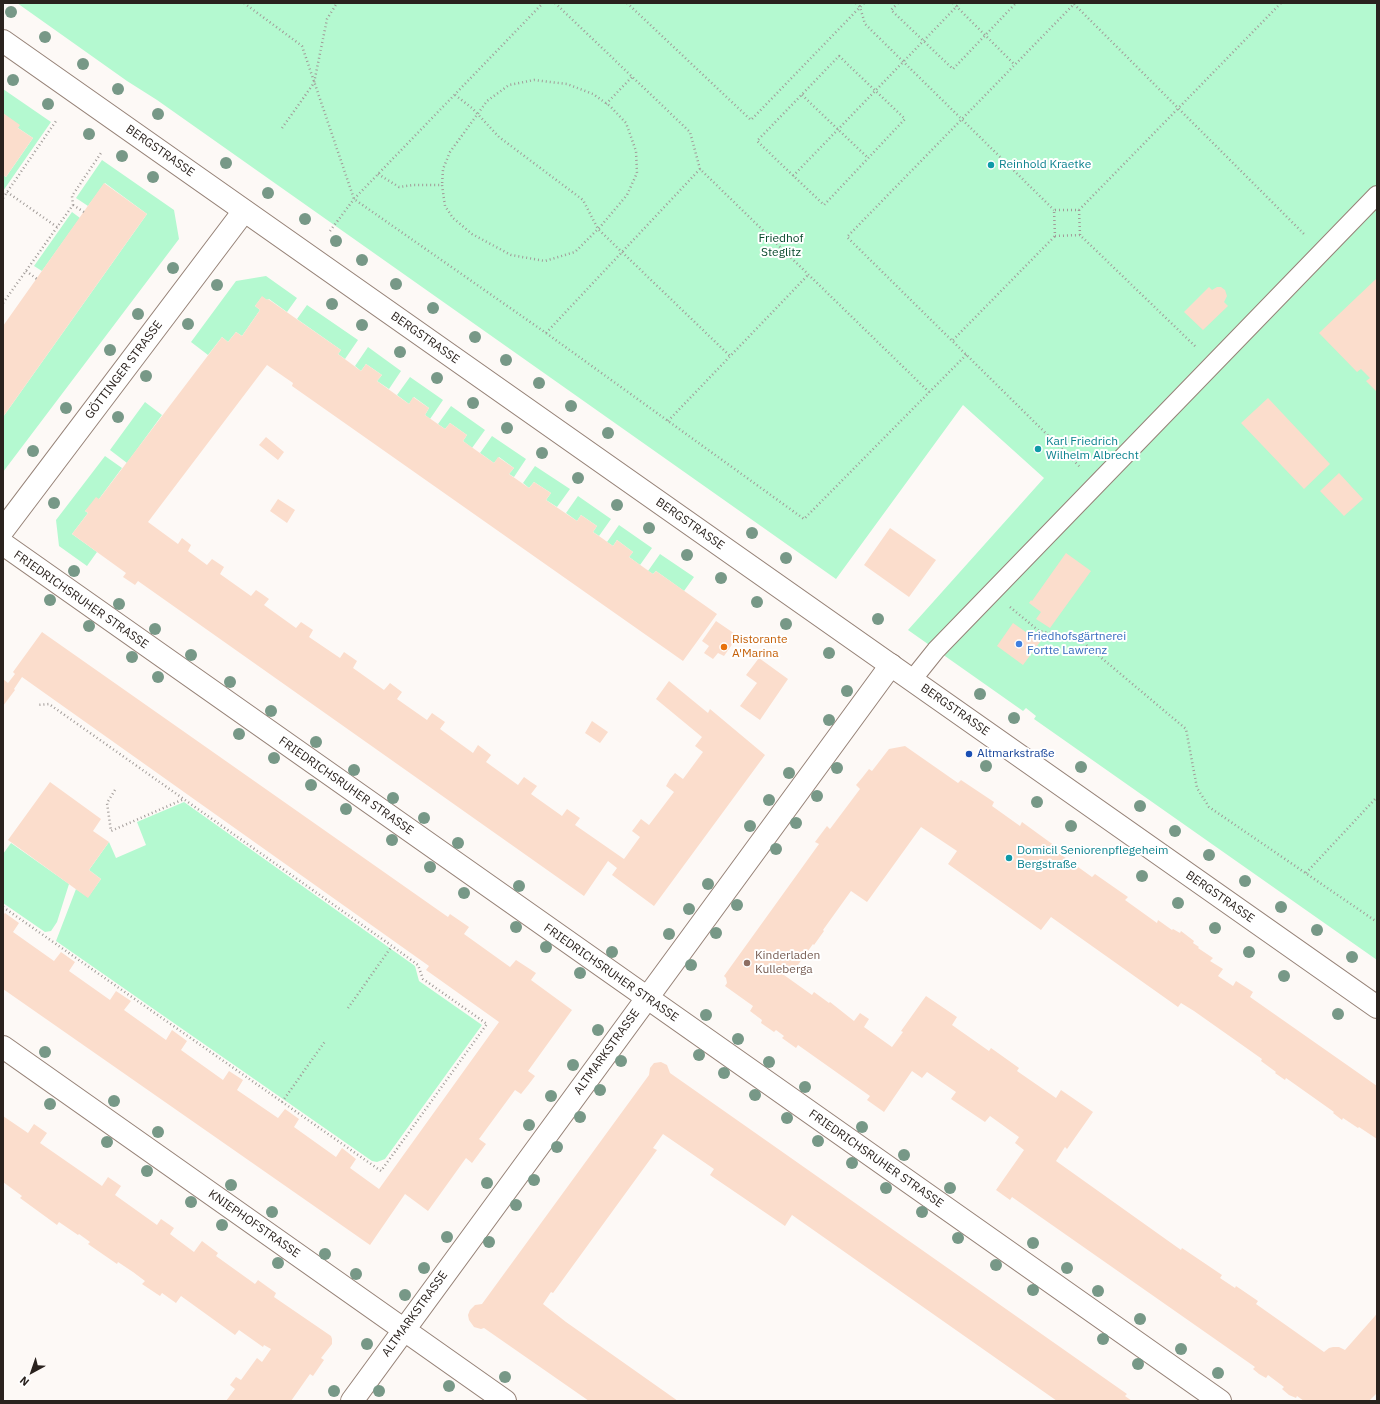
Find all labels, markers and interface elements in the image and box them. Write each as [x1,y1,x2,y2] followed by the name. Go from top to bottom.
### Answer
[123,122,197,180] street label: BERGSTRASSE
[999,158,1091,172] place label: Reinhold Kraetke
[986,160,996,170] marker: Reinhold Kraetke
[759,232,803,260] park label: Friedhof Steglitz
[388,309,462,367] street label: BERGSTRASSE
[82,318,166,422] street label: GÖTTINGER STRASSE
[1046,435,1139,463] place label: Karl Friedrich Wilhelm Albrecht
[1033,444,1043,454] marker: Karl Friedrich Wilhelm Albrecht
[653,495,727,553] street label: BERGSTRASSE
[11,548,151,652] street label: FRIEDRICHSRUHER STRASSE
[1027,630,1126,658] place label: Friedhofsgärtnerei Fortte Lawrenz
[732,633,788,661] place label: Ristorante A'Marina
[1014,639,1024,649] marker: Friedhofsgärtnerei Fortte Lawrenz
[719,642,729,652] marker: Ristorante A'Marina
[918,681,992,739] street label: BERGSTRASSE
[276,734,416,838] street label: FRIEDRICHSRUHER STRASSE
[977,747,1055,761] place label: Altmarkstraße
[964,749,974,759] marker: Altmarkstraße
[1017,844,1169,872] place label: Domicil Seniorenpflegeheim Bergstraße
[1004,853,1014,863] marker: Domicil Seniorenpflegeheim Bergstraße
[1183,868,1257,926] street label: BERGSTRASSE
[541,921,681,1025] street label: FRIEDRICHSRUHER STRASSE
[755,949,820,977] place label: Kinderladen Kulleberga
[742,958,752,968] marker: Kinderladen Kulleberga
[571,1006,643,1098] street label: ALTMARKSTRASSE
[806,1107,946,1211] street label: FRIEDRICHSRUHER STRASSE
[205,1187,303,1261] street label: KNIEPHOFSTRASSE
[379,1268,451,1360] street label: ALTMARKSTRASSE
[12,1352,52,1392] north arrow
[17,1373,32,1389] text: N

